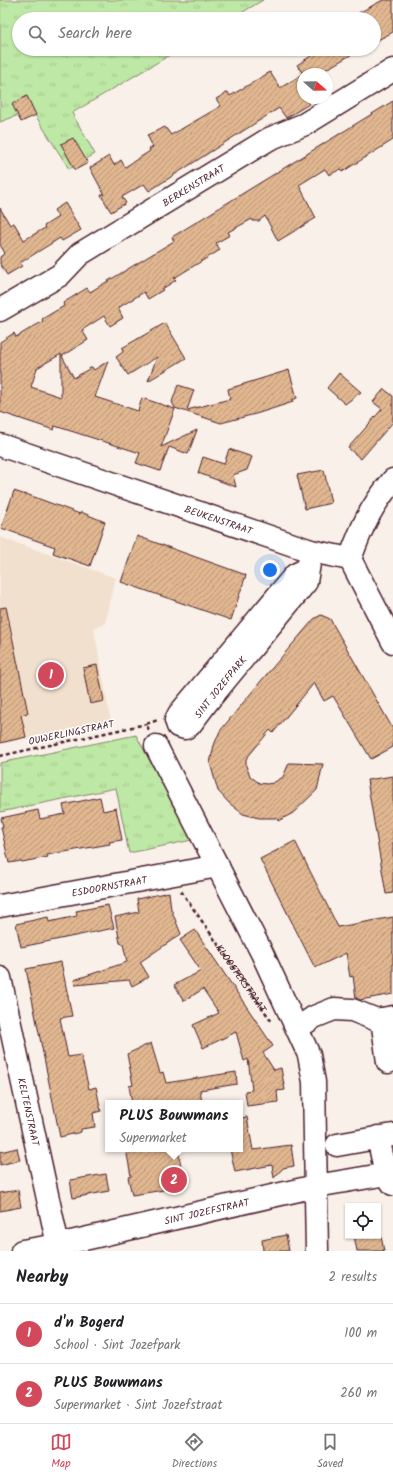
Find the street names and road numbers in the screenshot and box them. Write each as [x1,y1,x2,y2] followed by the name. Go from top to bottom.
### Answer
[159,160,230,211] street label: BERKENSTRAAT
[182,501,256,540] street label: BEUKENSTRAAT
[191,653,251,722] street label: SINT JOZEFPARK
[27,716,117,750] street label: OUWERLINGSTRAAT
[70,872,150,902] street label: ESDOORNSTRAAT
[211,941,271,1017] street label: KLOOSTERSTRAAT
[13,1077,44,1149] street label: KELTENSTRAAT
[163,1194,253,1229] street label: SINT JOZEFSTRAAT

